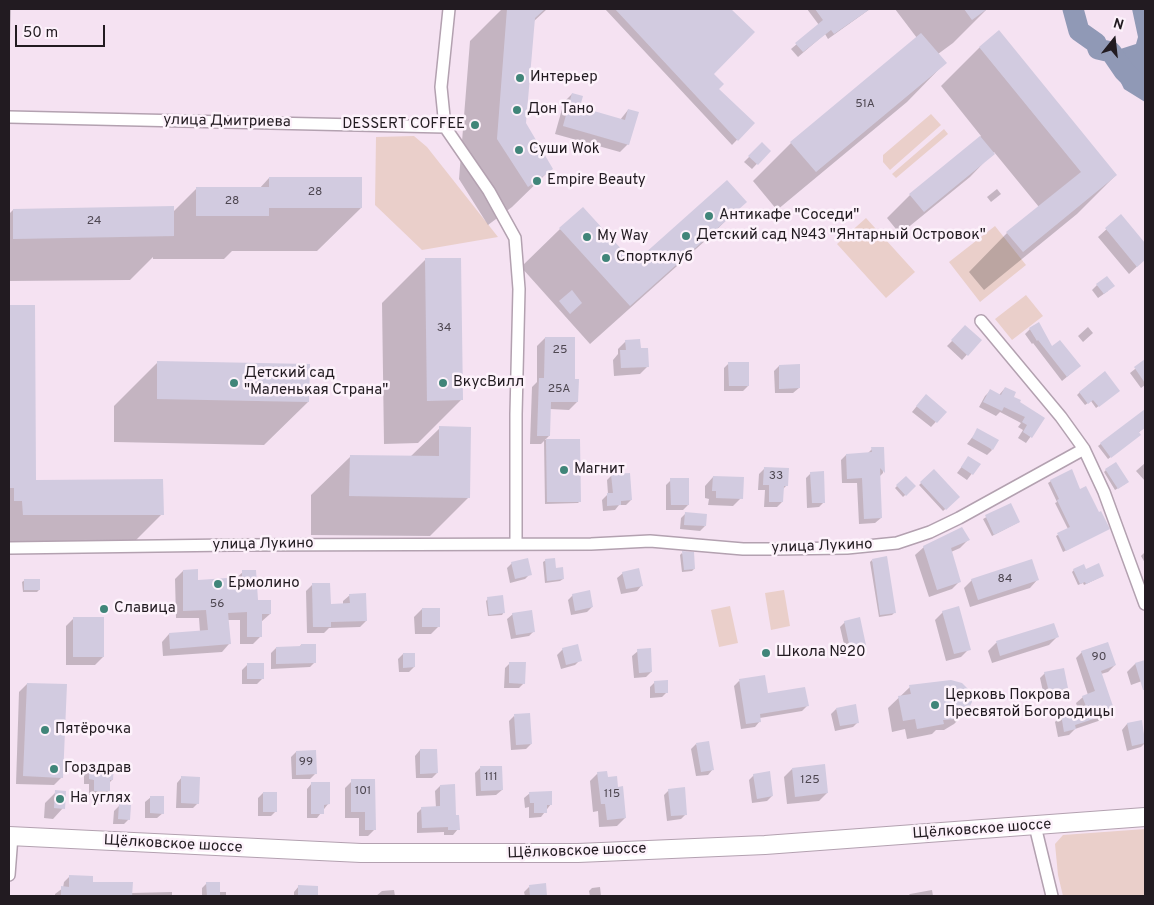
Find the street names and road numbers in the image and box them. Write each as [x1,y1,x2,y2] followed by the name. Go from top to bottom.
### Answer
[163,112,291,132] street label: улица Дмитриева
[212,535,314,555] street label: улица Лукино
[771,536,873,558] street label: улица Лукино
[912,816,1052,844] street label: Щёлковское шоссе
[103,832,243,858] street label: Щёлковское шоссе
[507,841,647,863] street label: Щёлковское шоссе

